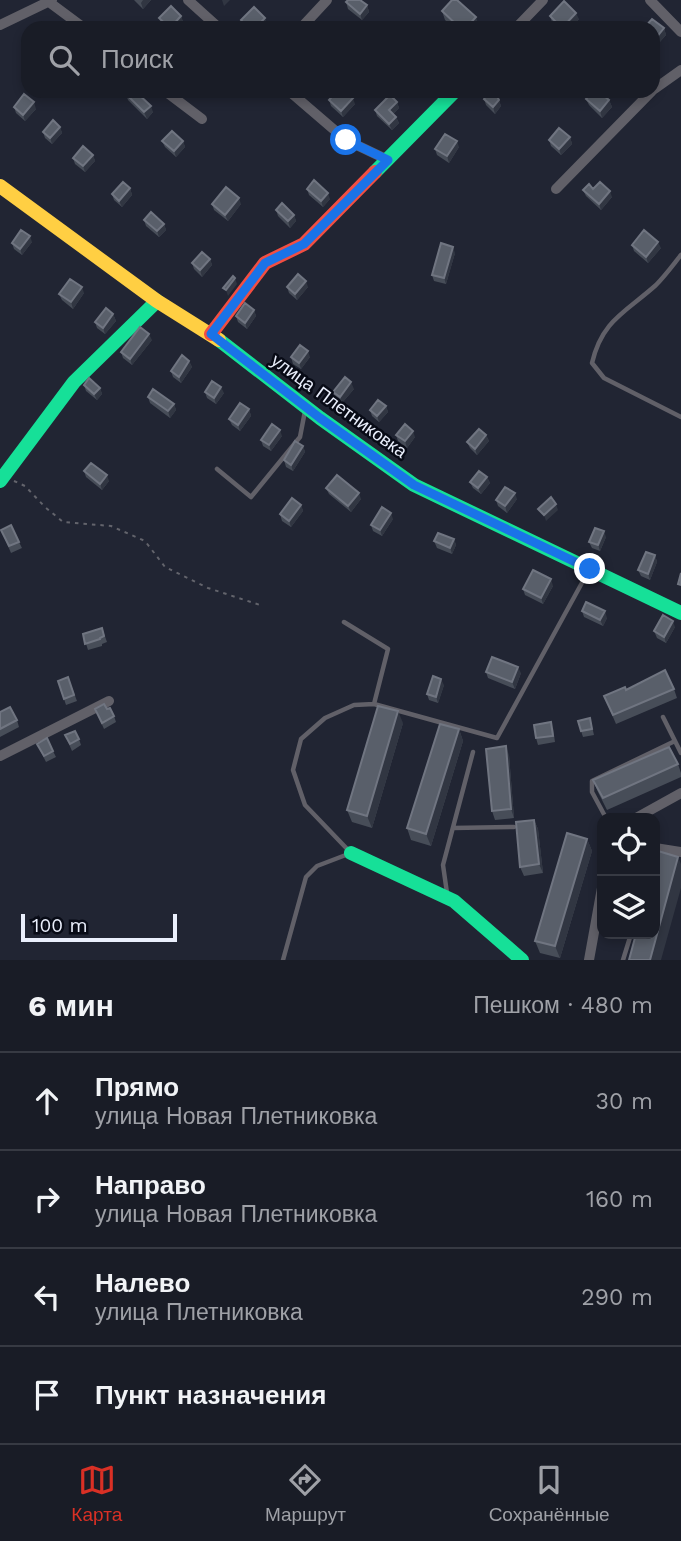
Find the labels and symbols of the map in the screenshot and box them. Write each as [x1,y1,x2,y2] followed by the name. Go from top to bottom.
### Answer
[330,124,361,155] route start
[267,349,412,462] street label: улица Плетниковка
[574,553,605,584] route end
[21,911,177,943] scale bar

